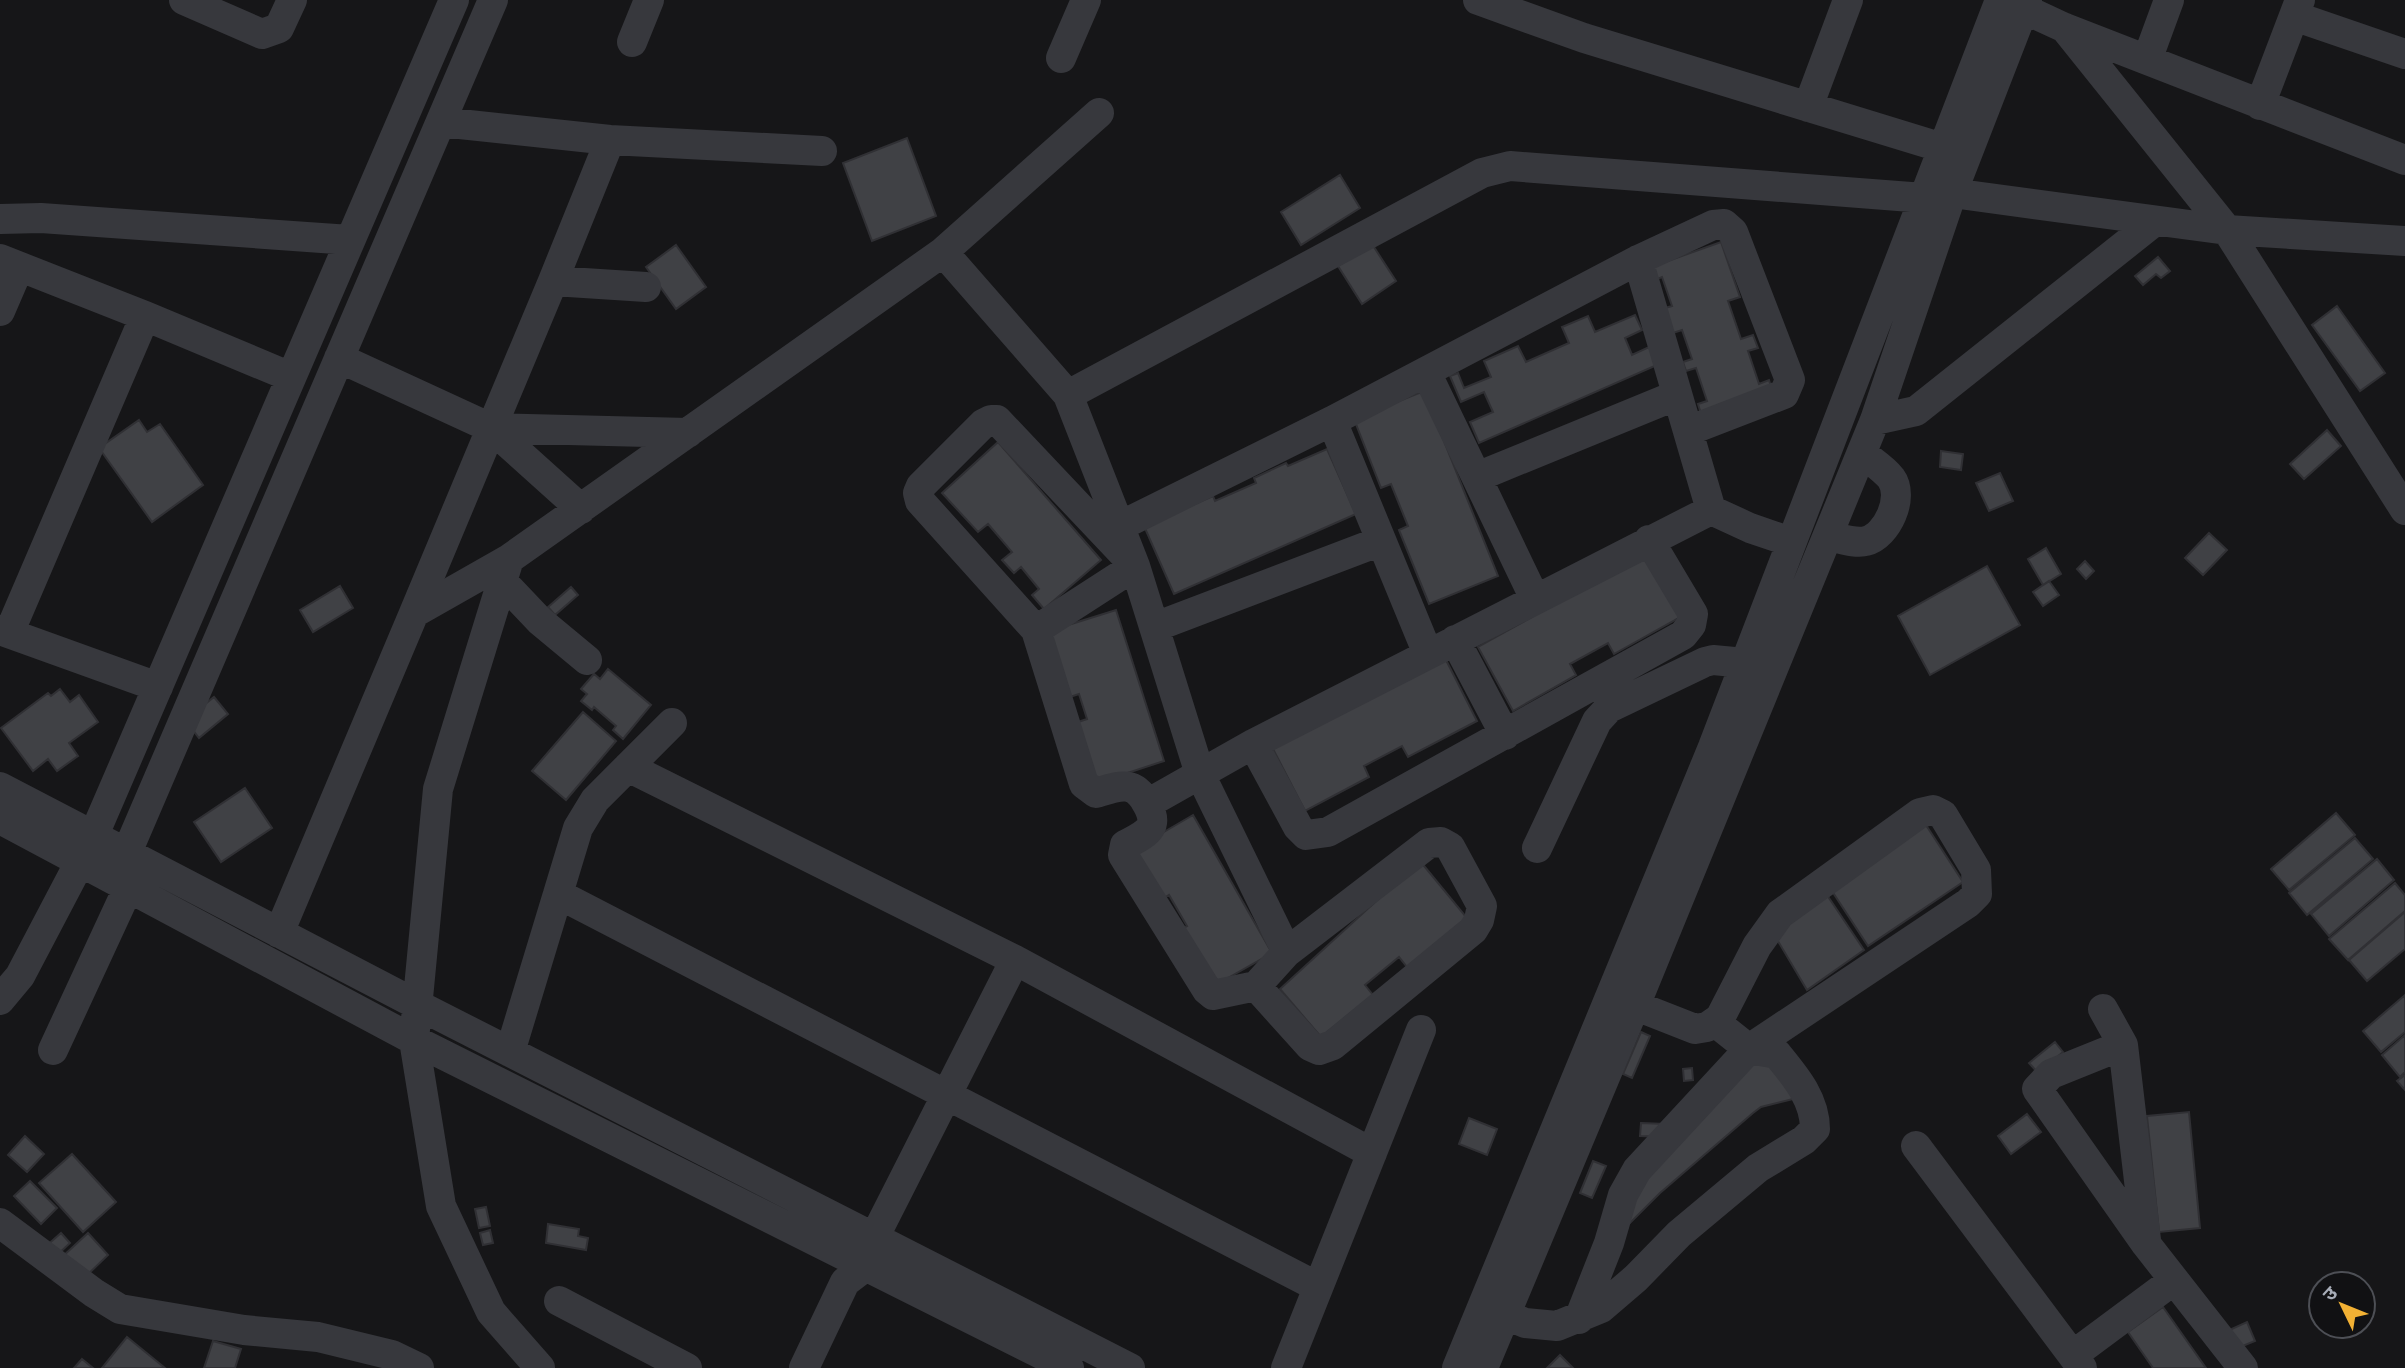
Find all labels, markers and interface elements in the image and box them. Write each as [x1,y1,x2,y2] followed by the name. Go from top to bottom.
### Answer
[2307,1270,2377,1340] north arrow
[2318,1281,2343,1306] text: उ

